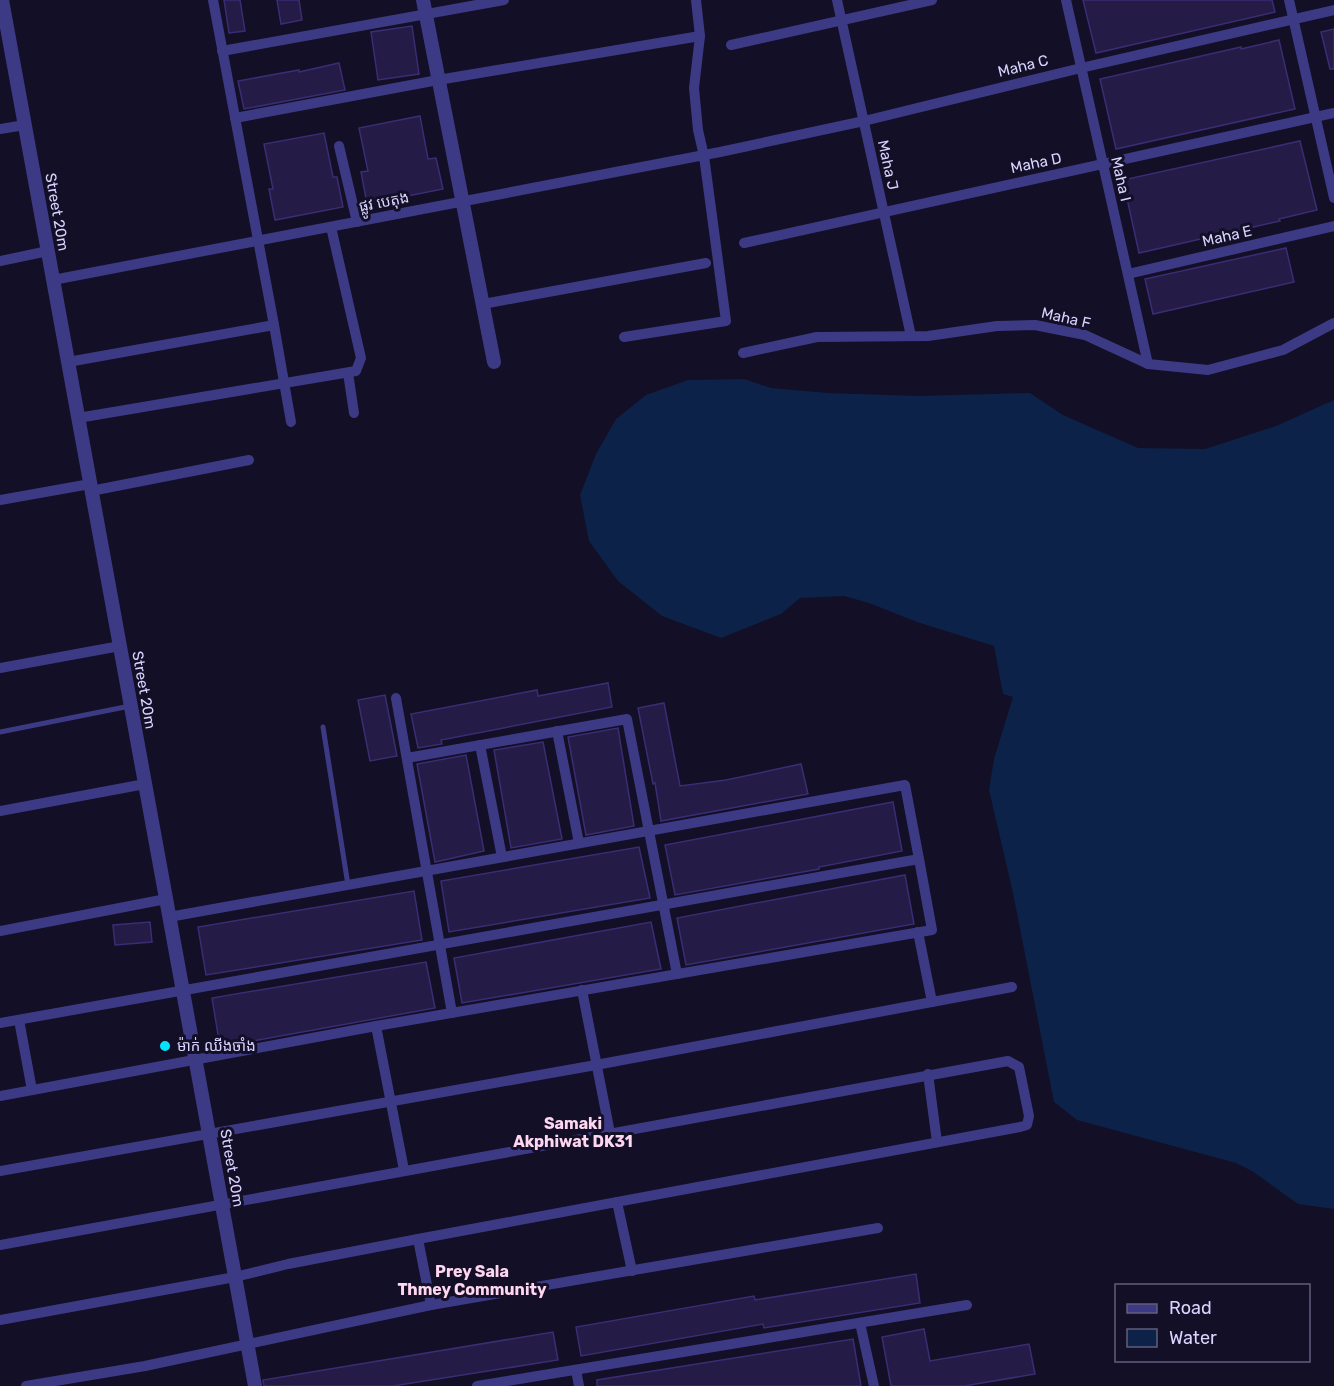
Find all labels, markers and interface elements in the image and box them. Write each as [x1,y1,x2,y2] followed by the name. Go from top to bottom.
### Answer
[996,51,1050,81] street label: Maha C
[874,138,902,192] street label: Maha J
[1009,149,1063,177] street label: Maha D
[1107,155,1135,203] street label: Maha I
[41,172,73,252] street label: Street 20m
[357,188,412,220] street label: ផ្លូវ បេតុង
[1200,222,1254,250] street label: Maha E
[1040,304,1093,332] street label: Maha F
[128,650,160,730] street label: Street 20m
[177,1037,256,1055] place label: ម៉ាក់ ឈីងចាំង
[158,1039,172,1053] marker: ម៉ាក់ ឈីងចាំង
[513,1114,633,1151] district label: Samaki Akphiwat DK31
[216,1128,248,1208] street label: Street 20m
[397,1262,547,1299] district label: Prey Sala Thmey Community
[1115,1284,1310,1362] legend
[1169,1297,1212,1319] text: Road
[1169,1327,1217,1349] text: Water

